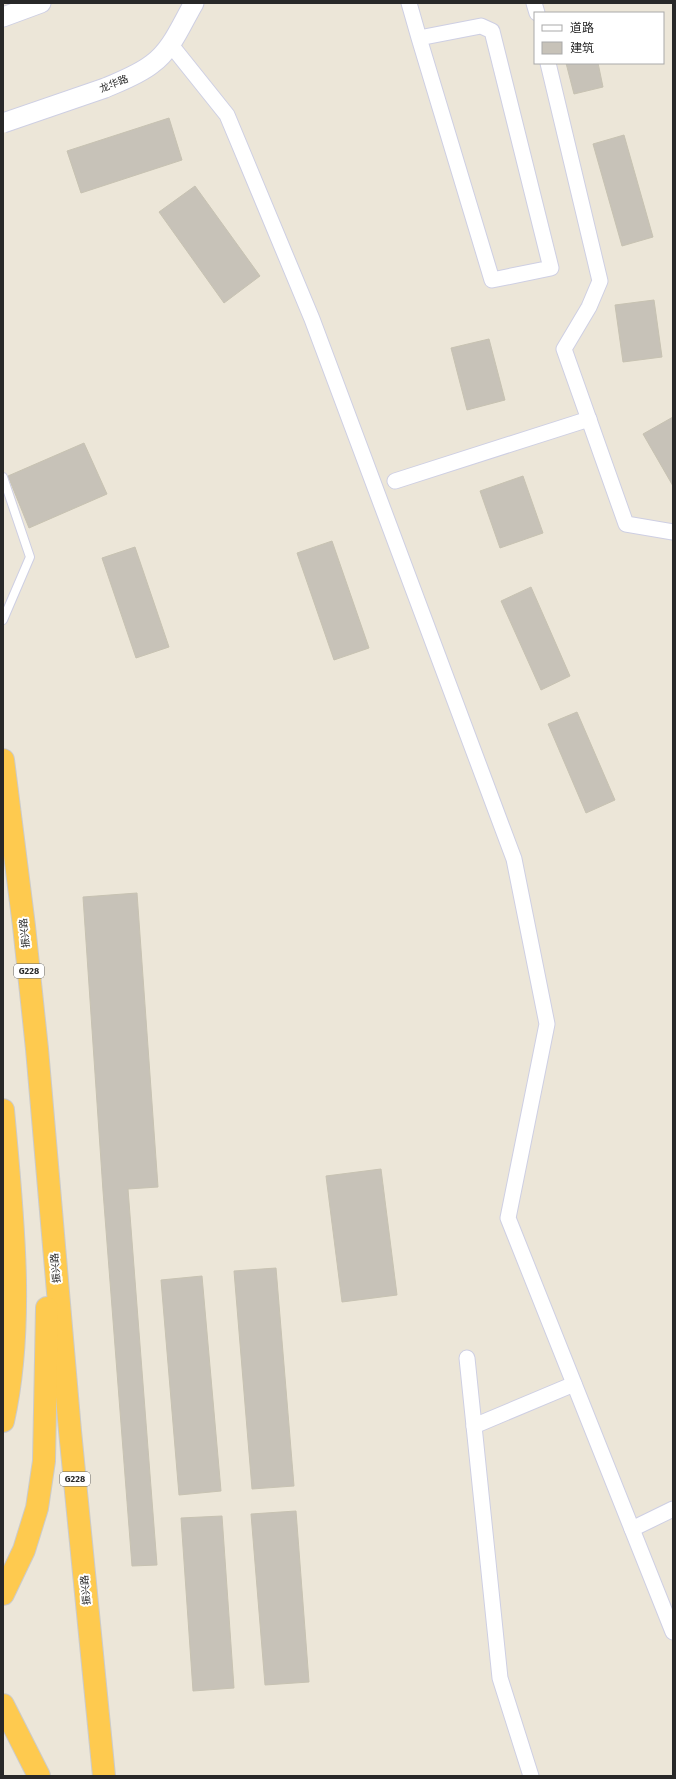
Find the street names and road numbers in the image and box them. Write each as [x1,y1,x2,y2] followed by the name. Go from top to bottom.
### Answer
[98,73,130,95] street label: 龙华路
[17,917,33,949] street label: 振兴路
[14,964,44,978] road number: G228
[49,1253,63,1283] street label: 振兴路
[60,1472,90,1486] road number: G228
[79,1575,93,1605] street label: 振兴路

